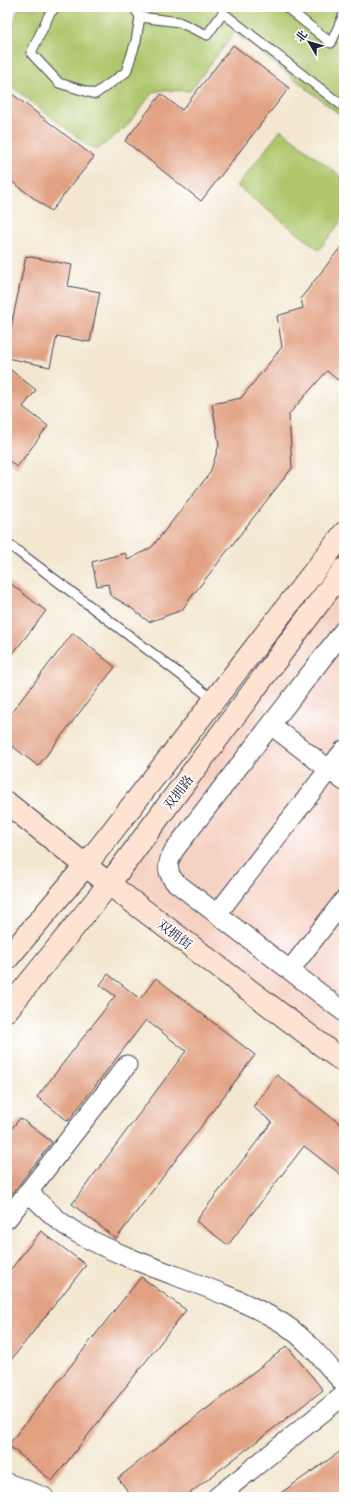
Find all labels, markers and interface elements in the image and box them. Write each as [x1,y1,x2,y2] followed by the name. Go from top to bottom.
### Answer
[289,22,329,62] north arrow
[293,28,310,44] text: 北
[161,772,197,813] street label: 双拥路
[154,917,195,953] street label: 双拥街

